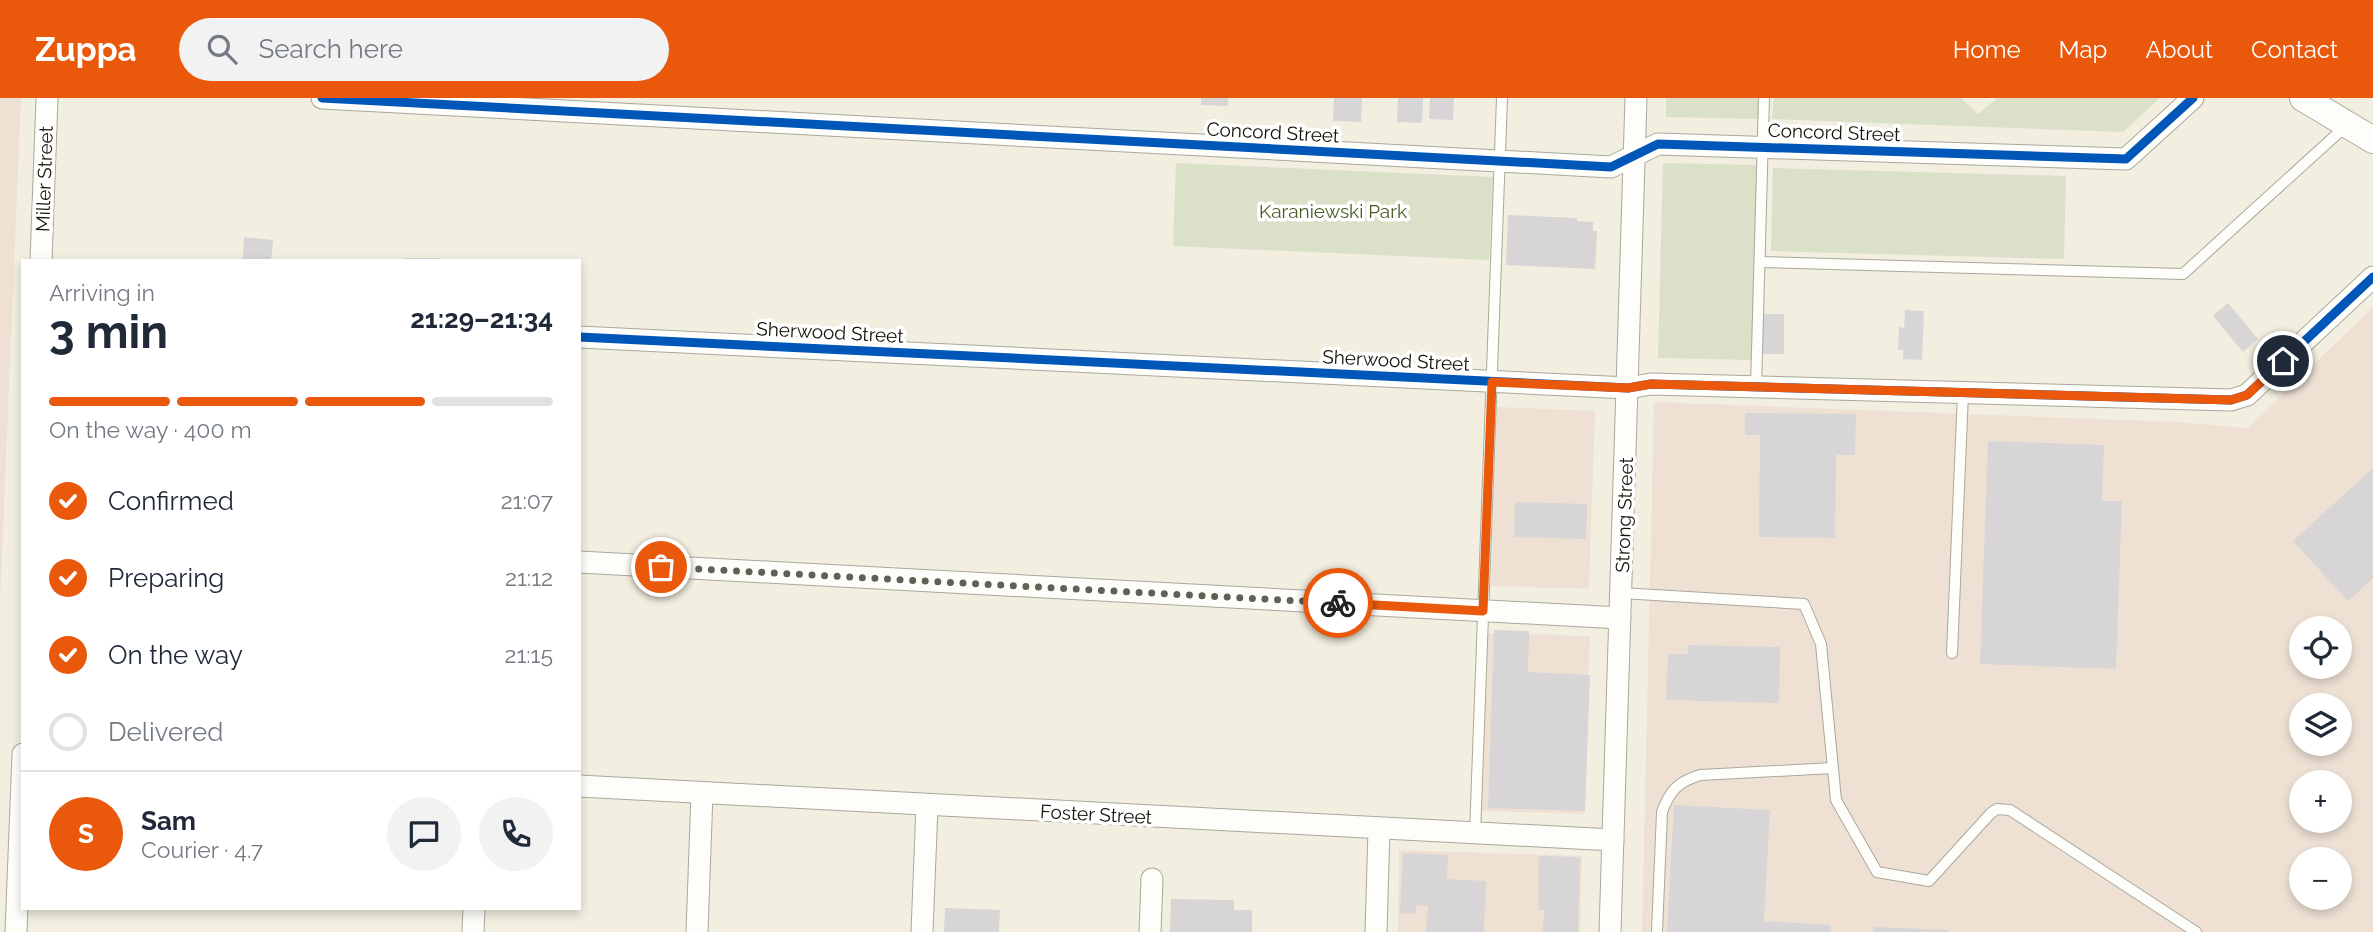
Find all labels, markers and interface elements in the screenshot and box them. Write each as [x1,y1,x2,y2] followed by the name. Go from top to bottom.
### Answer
[179,18,669,81] search box
[35,30,137,69] text: Zuppa
[203,30,241,68] icon: search
[259,34,403,64] text: Search here
[1953,35,2021,64] text: Home
[2059,35,2107,64] text: Map
[2145,35,2213,64] text: About
[2251,35,2338,64] text: Contact
[1206,118,1341,146] street label: Concord Street
[1767,119,1901,145] street label: Concord Street
[31,125,57,232] street label: Miller Street
[1259,200,1407,222] park label: Karaniewski Park
[49,279,155,306] text: Arriving in
[410,304,553,334] text: 21:29–21:34
[49,305,168,359] text: 3 min
[756,317,905,347] street label: Sherwood Street
[2253,331,2313,391] pin
[2264,342,2302,380] icon: home
[1322,345,1471,375] street label: Sherwood Street
[49,416,252,443] text: On the way · 400 m
[1611,456,1637,573] street label: Strong Street
[49,482,87,520] icon: check
[108,486,234,516] text: Confirmed
[501,487,553,514] text: 21:07
[631,537,691,597] pin
[642,548,680,586] icon: bag
[49,559,87,597] icon: check
[108,563,224,593] text: Preparing
[505,564,553,591] text: 21:12
[1303,568,1373,638] courier
[1319,584,1357,622] icon: bike
[2289,616,2352,910] map controls
[2289,616,2352,679] button: locate
[49,636,87,674] icon: check
[108,640,243,670] text: On the way
[504,641,553,668] text: 21:15
[2289,693,2352,756] button: layers
[108,717,223,747] text: Delivered
[2289,770,2352,833] button: +
[387,797,461,871] button: chat
[479,797,553,871] button: phone
[1039,800,1153,828] street label: Foster Street
[141,806,196,836] text: Sam
[78,819,94,849] text: S
[141,836,263,863] text: Courier · 4.7
[2289,847,2352,910] button: −

